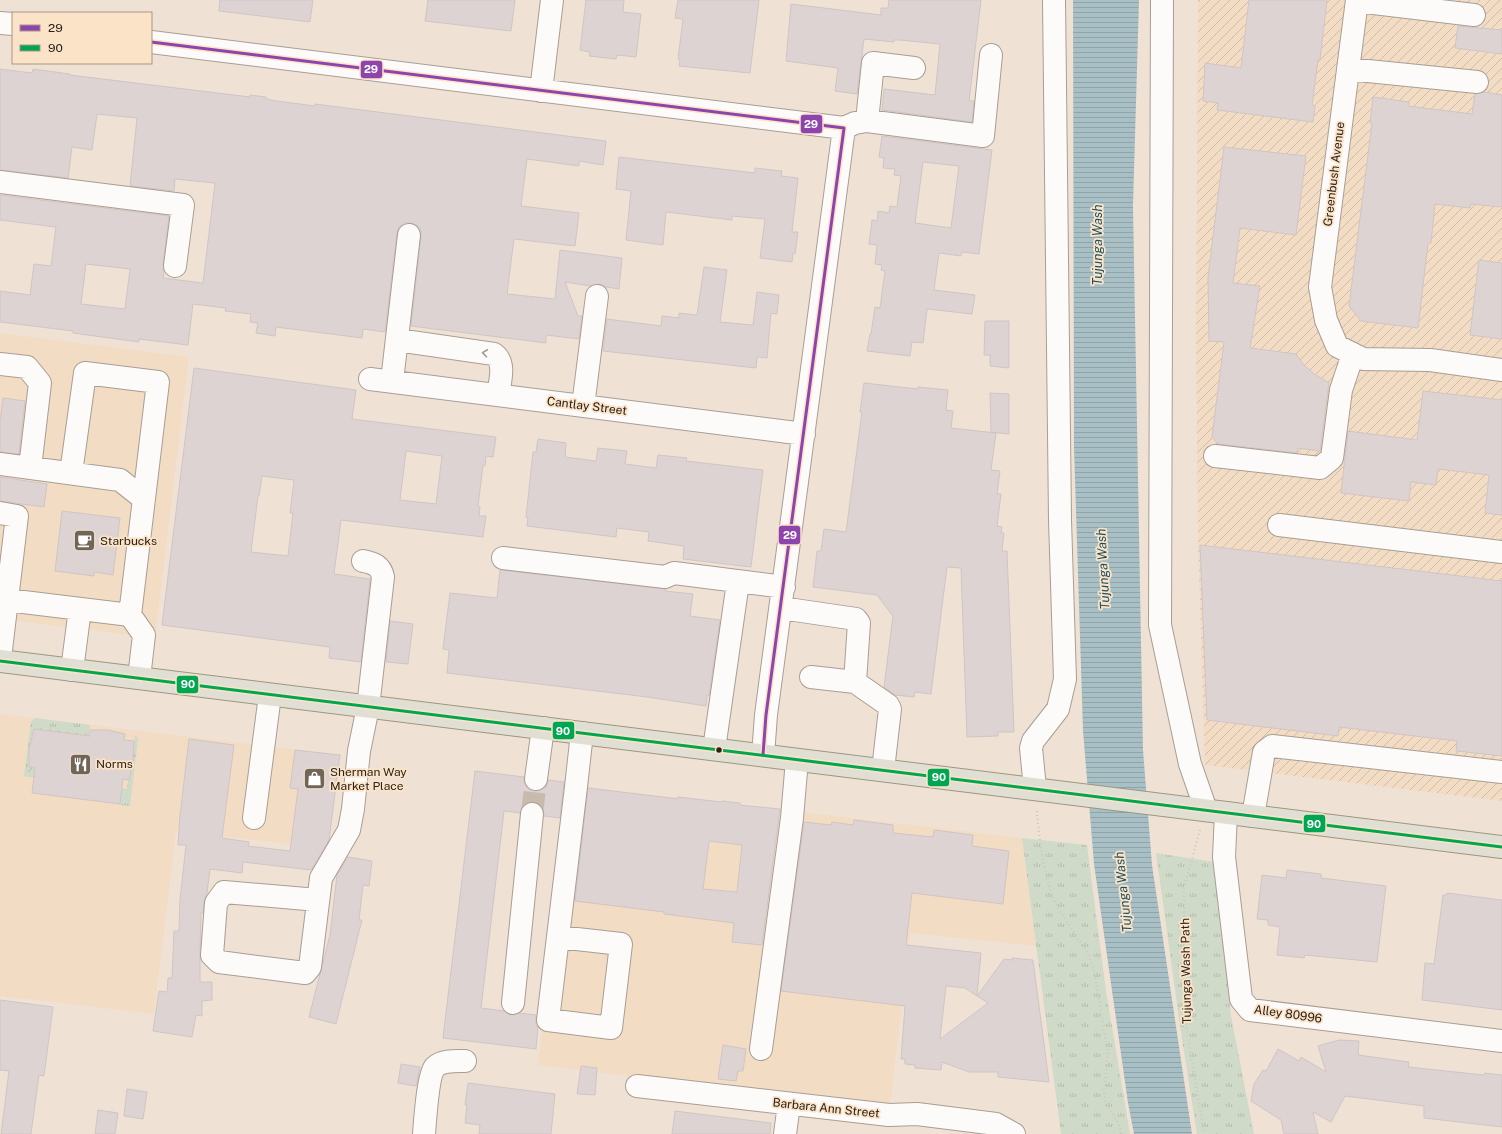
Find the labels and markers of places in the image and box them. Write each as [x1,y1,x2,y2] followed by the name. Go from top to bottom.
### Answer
[71,528,97,554] cafe icon: Starbucks
[100,534,157,548] place label: Starbucks
[714,745,724,755] unlabelled marker
[68,751,94,777] restaurant icon: Norms
[96,757,133,771] place label: Norms
[330,765,407,793] place label: Sherman Way Market Place
[302,766,328,792] shop icon: Sherman Way Market Place

